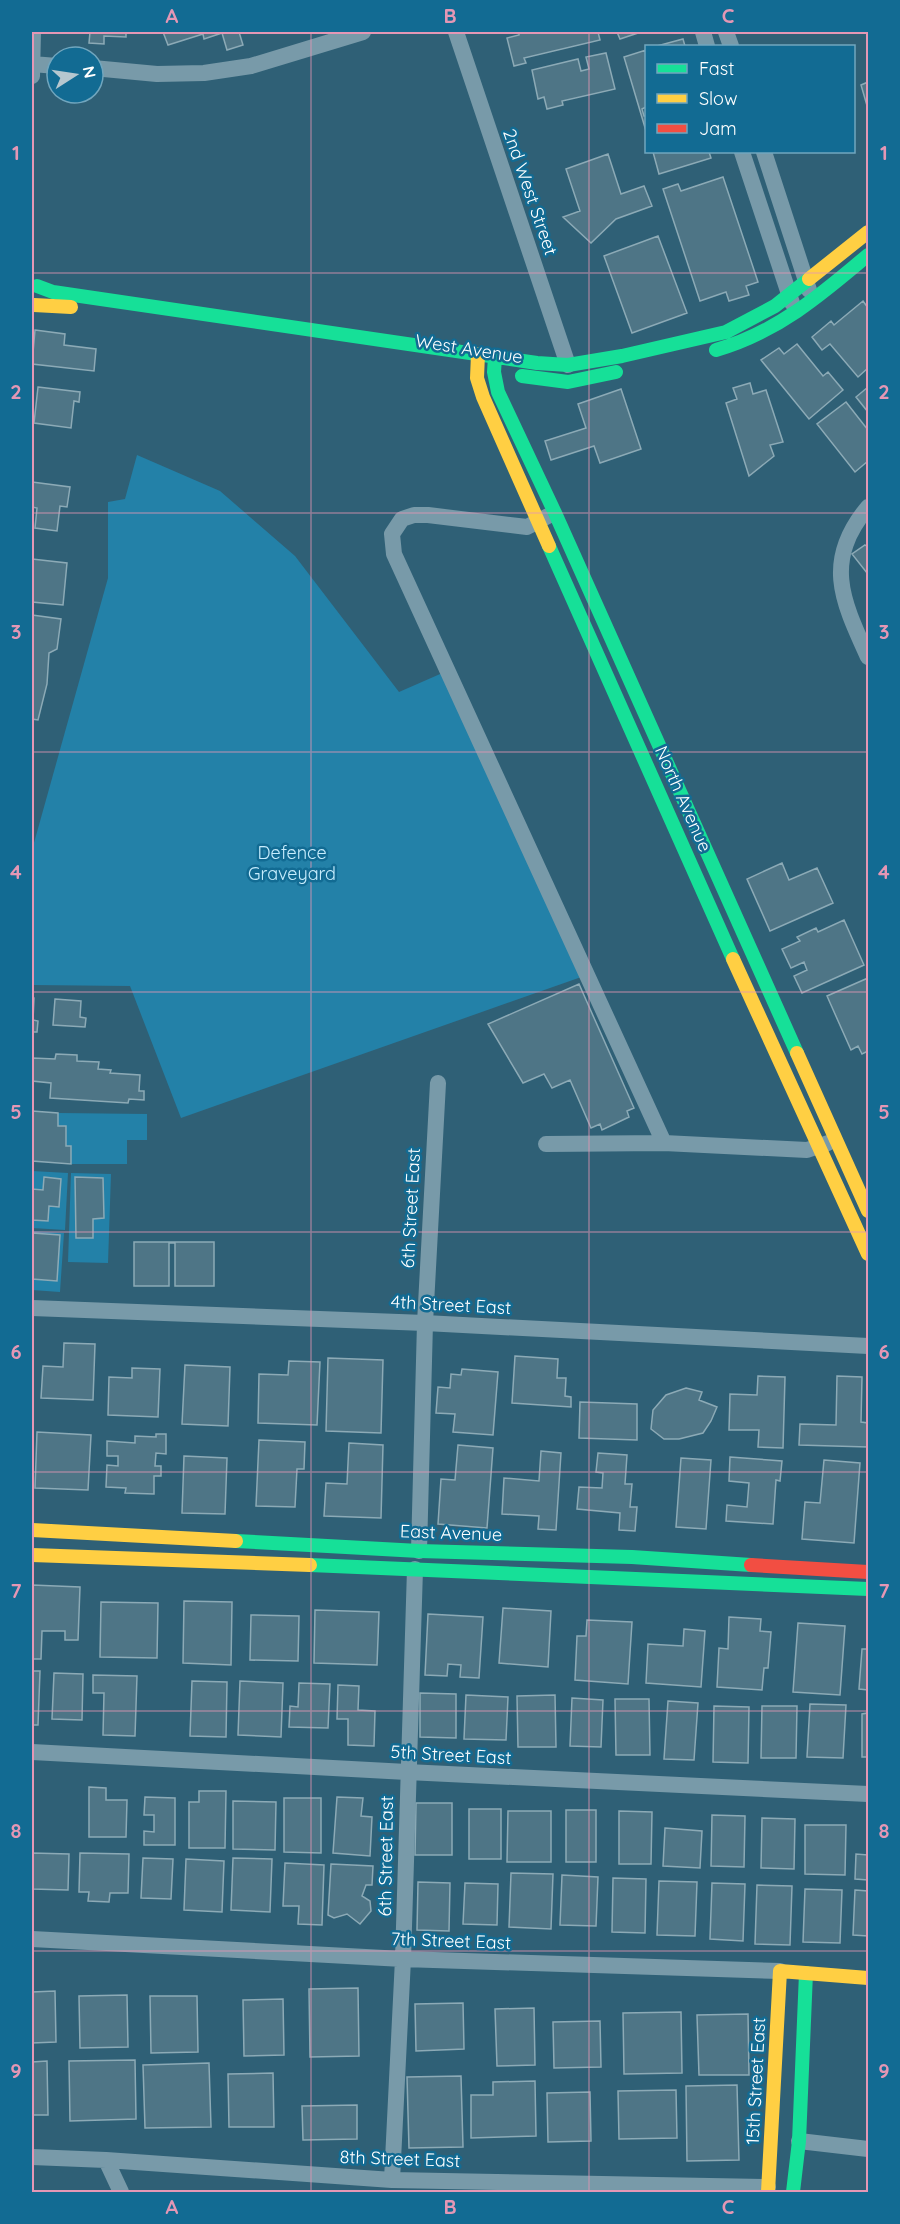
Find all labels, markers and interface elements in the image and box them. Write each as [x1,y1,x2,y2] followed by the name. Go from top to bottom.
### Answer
[166,3,179,28] text: A
[443,3,457,28] text: B
[722,3,735,28] text: C
[45,45,105,105] north arrow
[645,45,855,153] legend
[699,57,734,80] text: Fast
[79,64,101,80] text: N
[699,87,737,110] text: Slow
[699,117,737,140] text: Jam
[498,126,563,258] street label: 2nd West Street
[12,140,20,165] text: 1
[880,140,888,165] text: 1
[414,329,524,368] street label: West Avenue
[10,379,22,404] text: 2
[878,379,890,404] text: 2
[11,619,21,644] text: 3
[879,619,889,644] text: 3
[650,742,717,855] street label: North Avenue
[248,841,336,885] park label: Defence Graveyard
[10,859,22,884] text: 4
[878,859,890,884] text: 4
[10,1099,22,1124] text: 5
[878,1099,890,1124] text: 5
[396,1147,425,1269] street label: 6th Street East
[390,1290,512,1319] street label: 4th Street East
[10,1339,22,1364] text: 6
[878,1339,890,1364] text: 6
[400,1519,502,1546] street label: East Avenue
[11,1578,22,1603] text: 7
[879,1578,890,1603] text: 7
[390,1740,512,1769] street label: 5th Street East
[373,1795,398,1917] street label: 6th Street East
[11,1818,22,1843] text: 8
[879,1818,890,1843] text: 8
[391,1927,512,1954] street label: 7th Street East
[741,2017,770,2145] street label: 15th Street East
[10,2058,22,2083] text: 9
[878,2058,890,2083] text: 9
[339,2145,461,2172] street label: 8th Street East
[166,2194,179,2219] text: A
[443,2194,457,2219] text: B
[722,2194,735,2219] text: C

